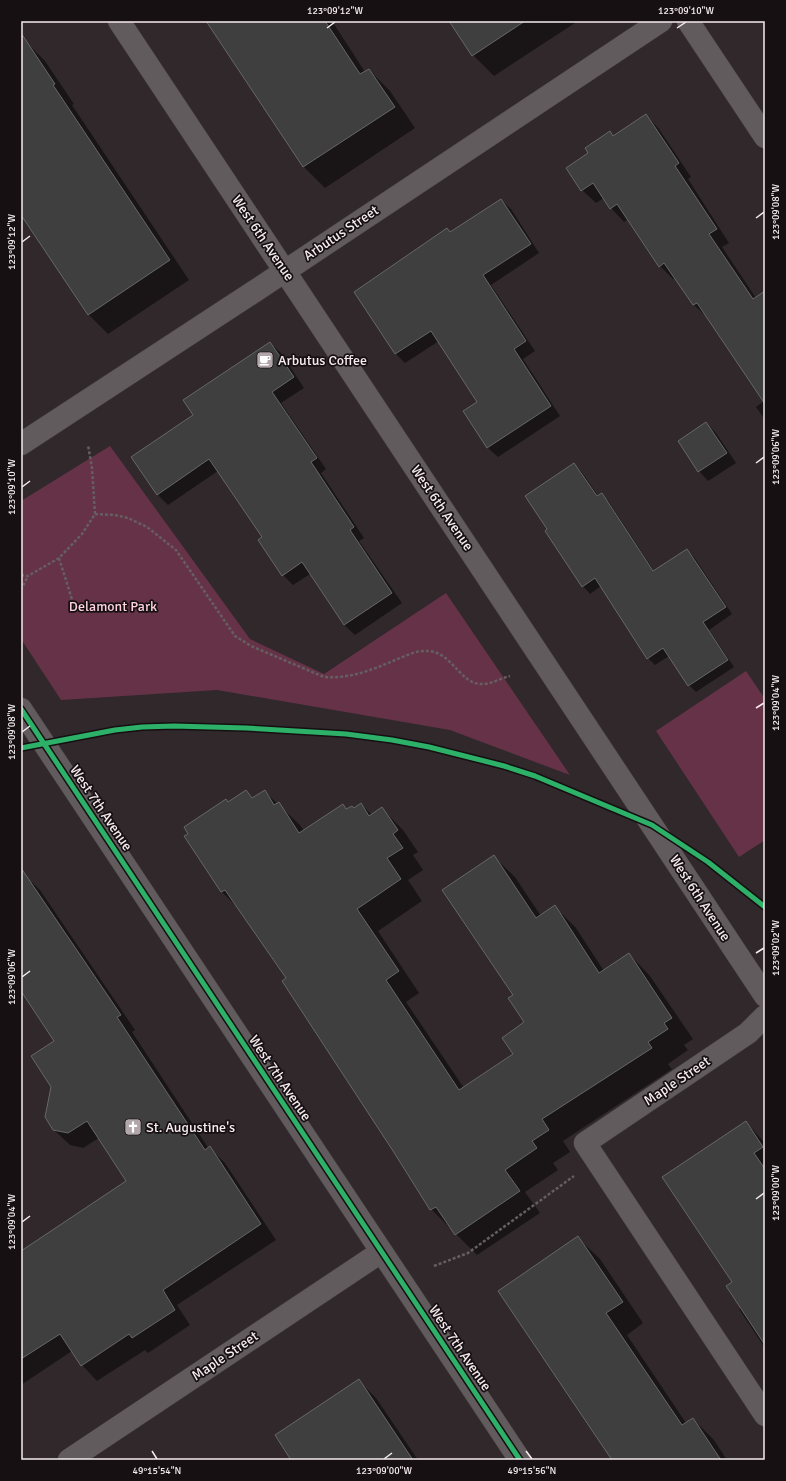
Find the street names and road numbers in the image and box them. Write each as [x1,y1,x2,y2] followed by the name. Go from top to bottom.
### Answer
[228,192,298,284] street label: West 6th Avenue
[300,202,382,264] street label: Arbutus Street
[407,462,477,554] street label: West 6th Avenue
[66,762,136,854] street label: West 7th Avenue
[666,852,734,944] street label: West 6th Avenue
[245,1032,315,1124] street label: West 7th Avenue
[641,1053,713,1109] street label: Maple Street
[425,1302,495,1394] street label: West 7th Avenue
[189,1328,261,1384] street label: Maple Street

